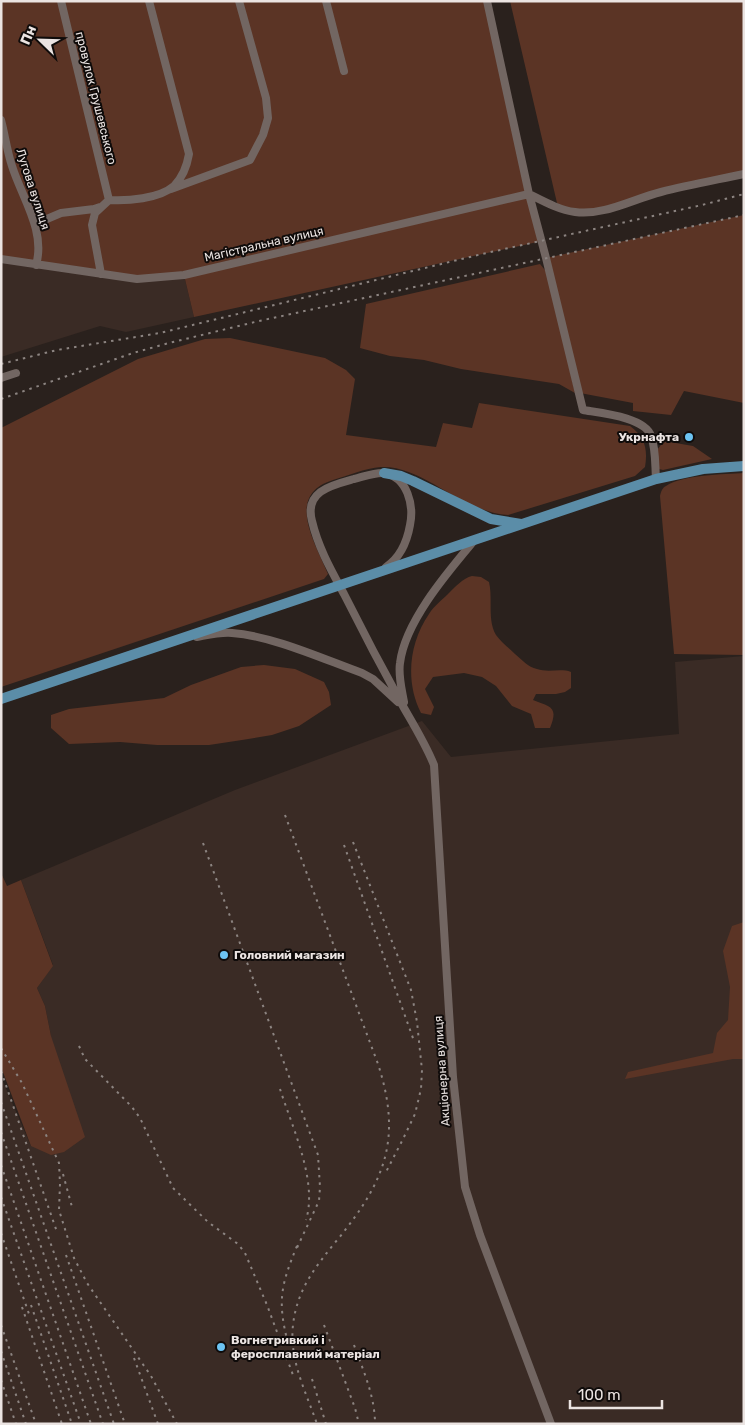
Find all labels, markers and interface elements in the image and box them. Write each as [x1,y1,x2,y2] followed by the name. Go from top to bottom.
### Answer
[15,15,65,65] north arrow
[17,23,40,47] text: Пн
[73,30,119,166] street label: провулок Грушевського
[13,147,53,231] street label: Лугова вулиця
[203,223,325,265] street label: Магістральна вулиця
[619,430,679,444] place label: Укрнафта
[683,431,695,443] marker: Укрнафта
[234,948,345,962] place label: Головний магазин
[218,949,230,961] marker: Головний магазин
[431,1015,453,1127] street label: Акціонерна вулиця
[231,1333,380,1361] place label: Вогнетривкий і феросплавний матеріал
[215,1341,227,1353] marker: Вогнетривкий і феросплавний матеріал
[570,1378,662,1410] scale bar
[578,1386,620,1404] text: 100 m

